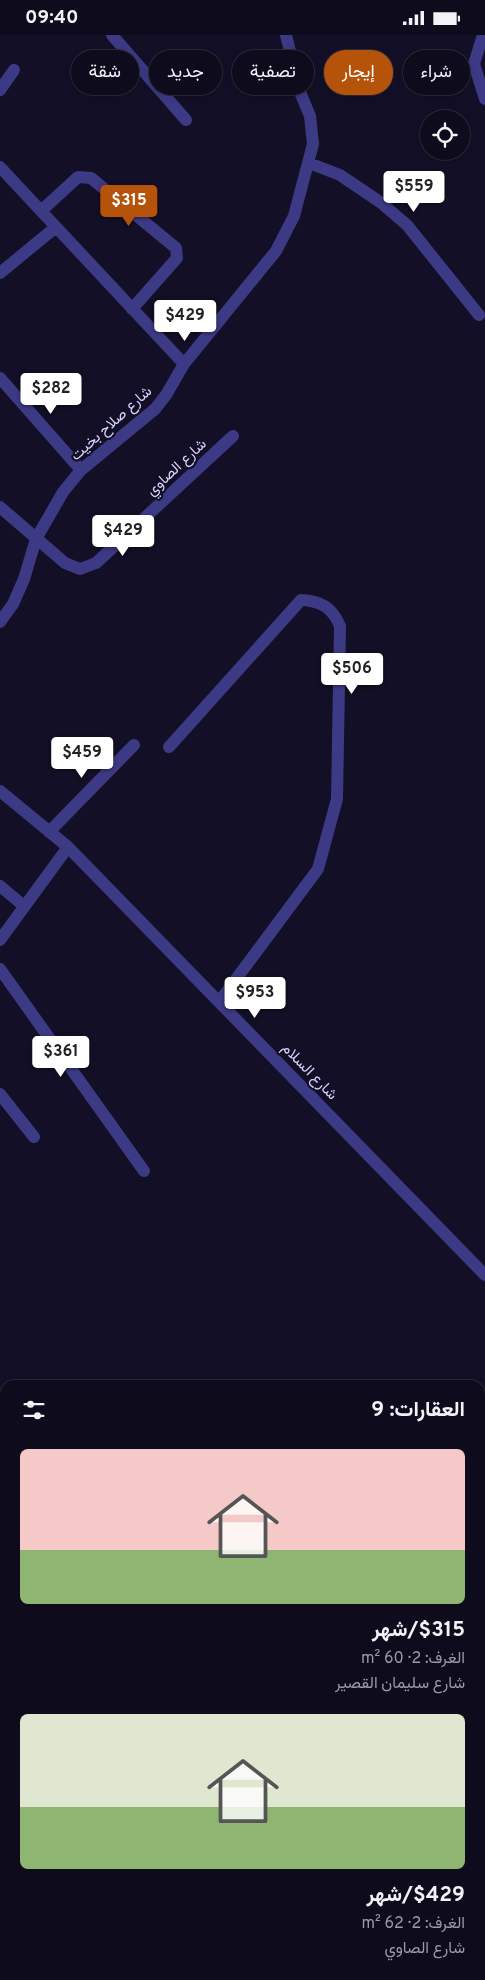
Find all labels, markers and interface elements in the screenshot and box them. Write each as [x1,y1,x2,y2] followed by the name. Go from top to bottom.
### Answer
[25,6,79,30] text: 09:40
[71,50,139,95] chip: شقة
[149,50,222,95] chip: جديد
[232,50,314,95] chip: تصفية
[324,50,393,95] chip: إيجار
[403,50,470,95] chip: شراء
[420,110,470,160] map controls
[420,110,470,160] button: locate
[384,171,444,213] pin: $559
[394,177,434,197] text: $559
[99,185,159,227] pin: $315
[111,191,147,211] text: $315
[155,299,215,342] pin: $429
[165,306,205,326] text: $429
[21,373,81,415] pin: $282
[32,379,70,399] text: $282
[67,383,157,466] street label: شارع صلاح بخيت
[143,435,213,502] street label: شارع الصاوي
[93,515,153,557] pin: $429
[103,521,143,541] text: $429
[322,653,382,695] pin: $506
[332,659,372,679] text: $506
[52,737,112,779] pin: $459
[62,743,102,763] text: $459
[225,977,285,1019] pin: $953
[236,983,274,1003] text: $953
[31,1035,91,1078] pin: $361
[277,1040,341,1105] street label: شارع السلام
[43,1042,79,1062] text: $361
[20,1396,48,1424] icon: filters
[371,1397,465,1424] text: العقارات: 9
[198,1481,288,1571] icon: home
[372,1617,465,1644] text: $315/شهر
[361,1649,465,1669] text: الغرف: 2 · 60 m²
[335,1674,465,1694] text: شارع سليمان القصير
[198,1746,288,1836] icon: home
[367,1882,465,1909] text: $429/شهر
[361,1914,465,1934] text: الغرف: 2 · 62 m²
[384,1939,465,1959] text: شارع الصاوي

